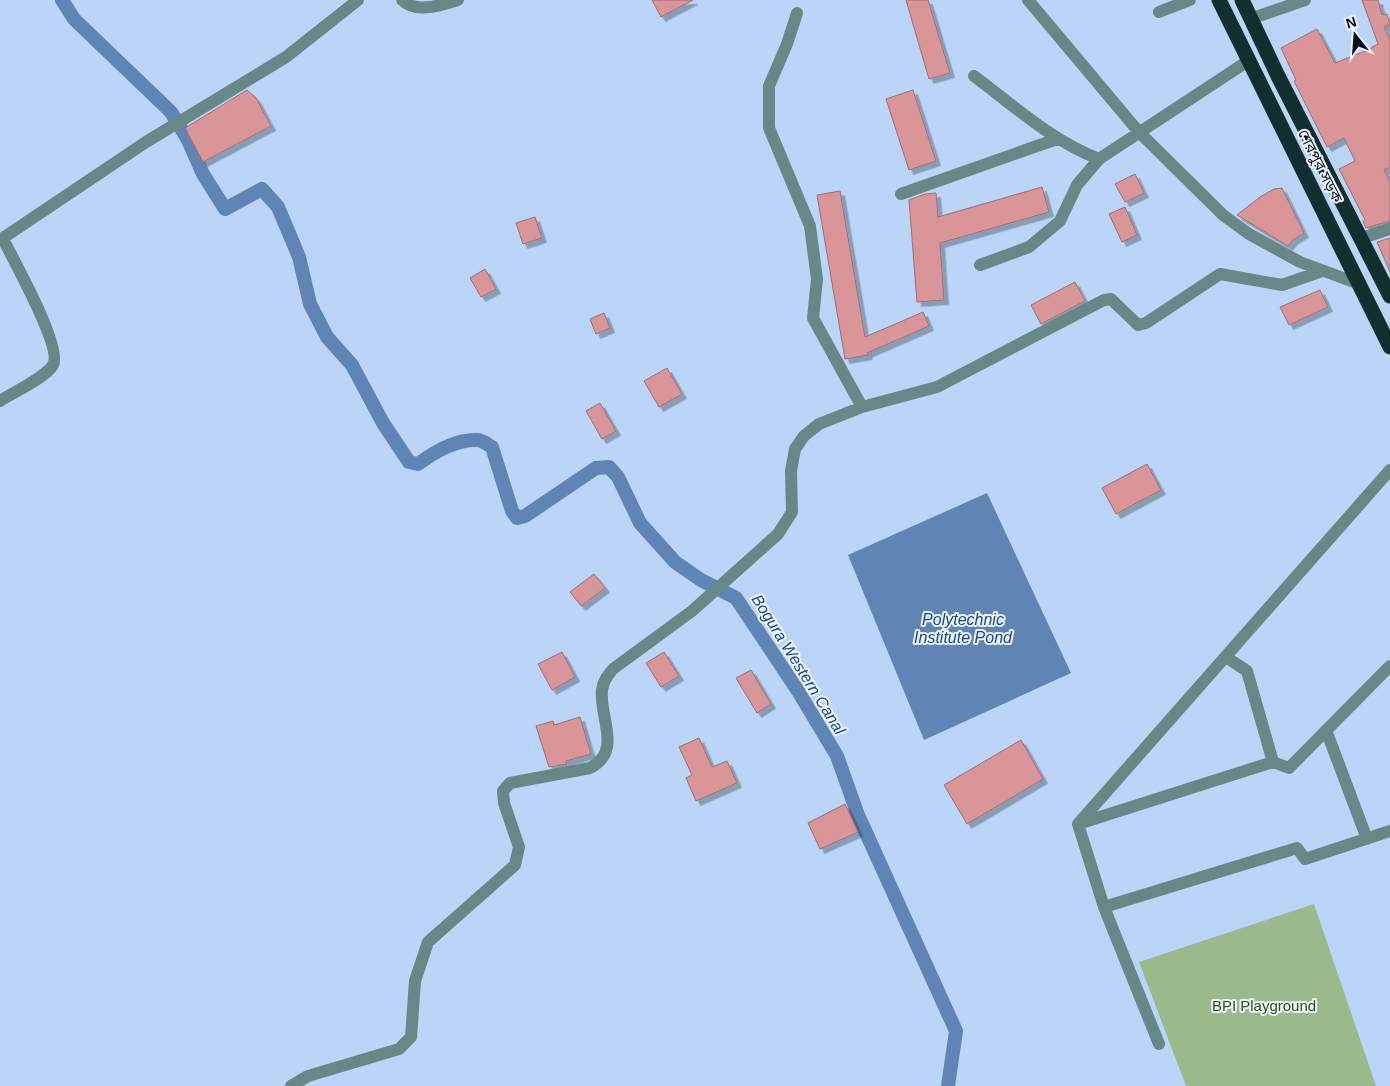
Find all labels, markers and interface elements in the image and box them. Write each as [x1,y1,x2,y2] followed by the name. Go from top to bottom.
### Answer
[1330,10,1380,60] north arrow
[1344,13,1358,32] text: N
[1294,126,1347,206] street label: শেরপুর সড়ক
[749,591,849,738] water label: Bogura Western Canal
[914,611,1013,646] water label: Polytechnic Institute Pond
[1212,997,1316,1014] park label: BPI Playground

